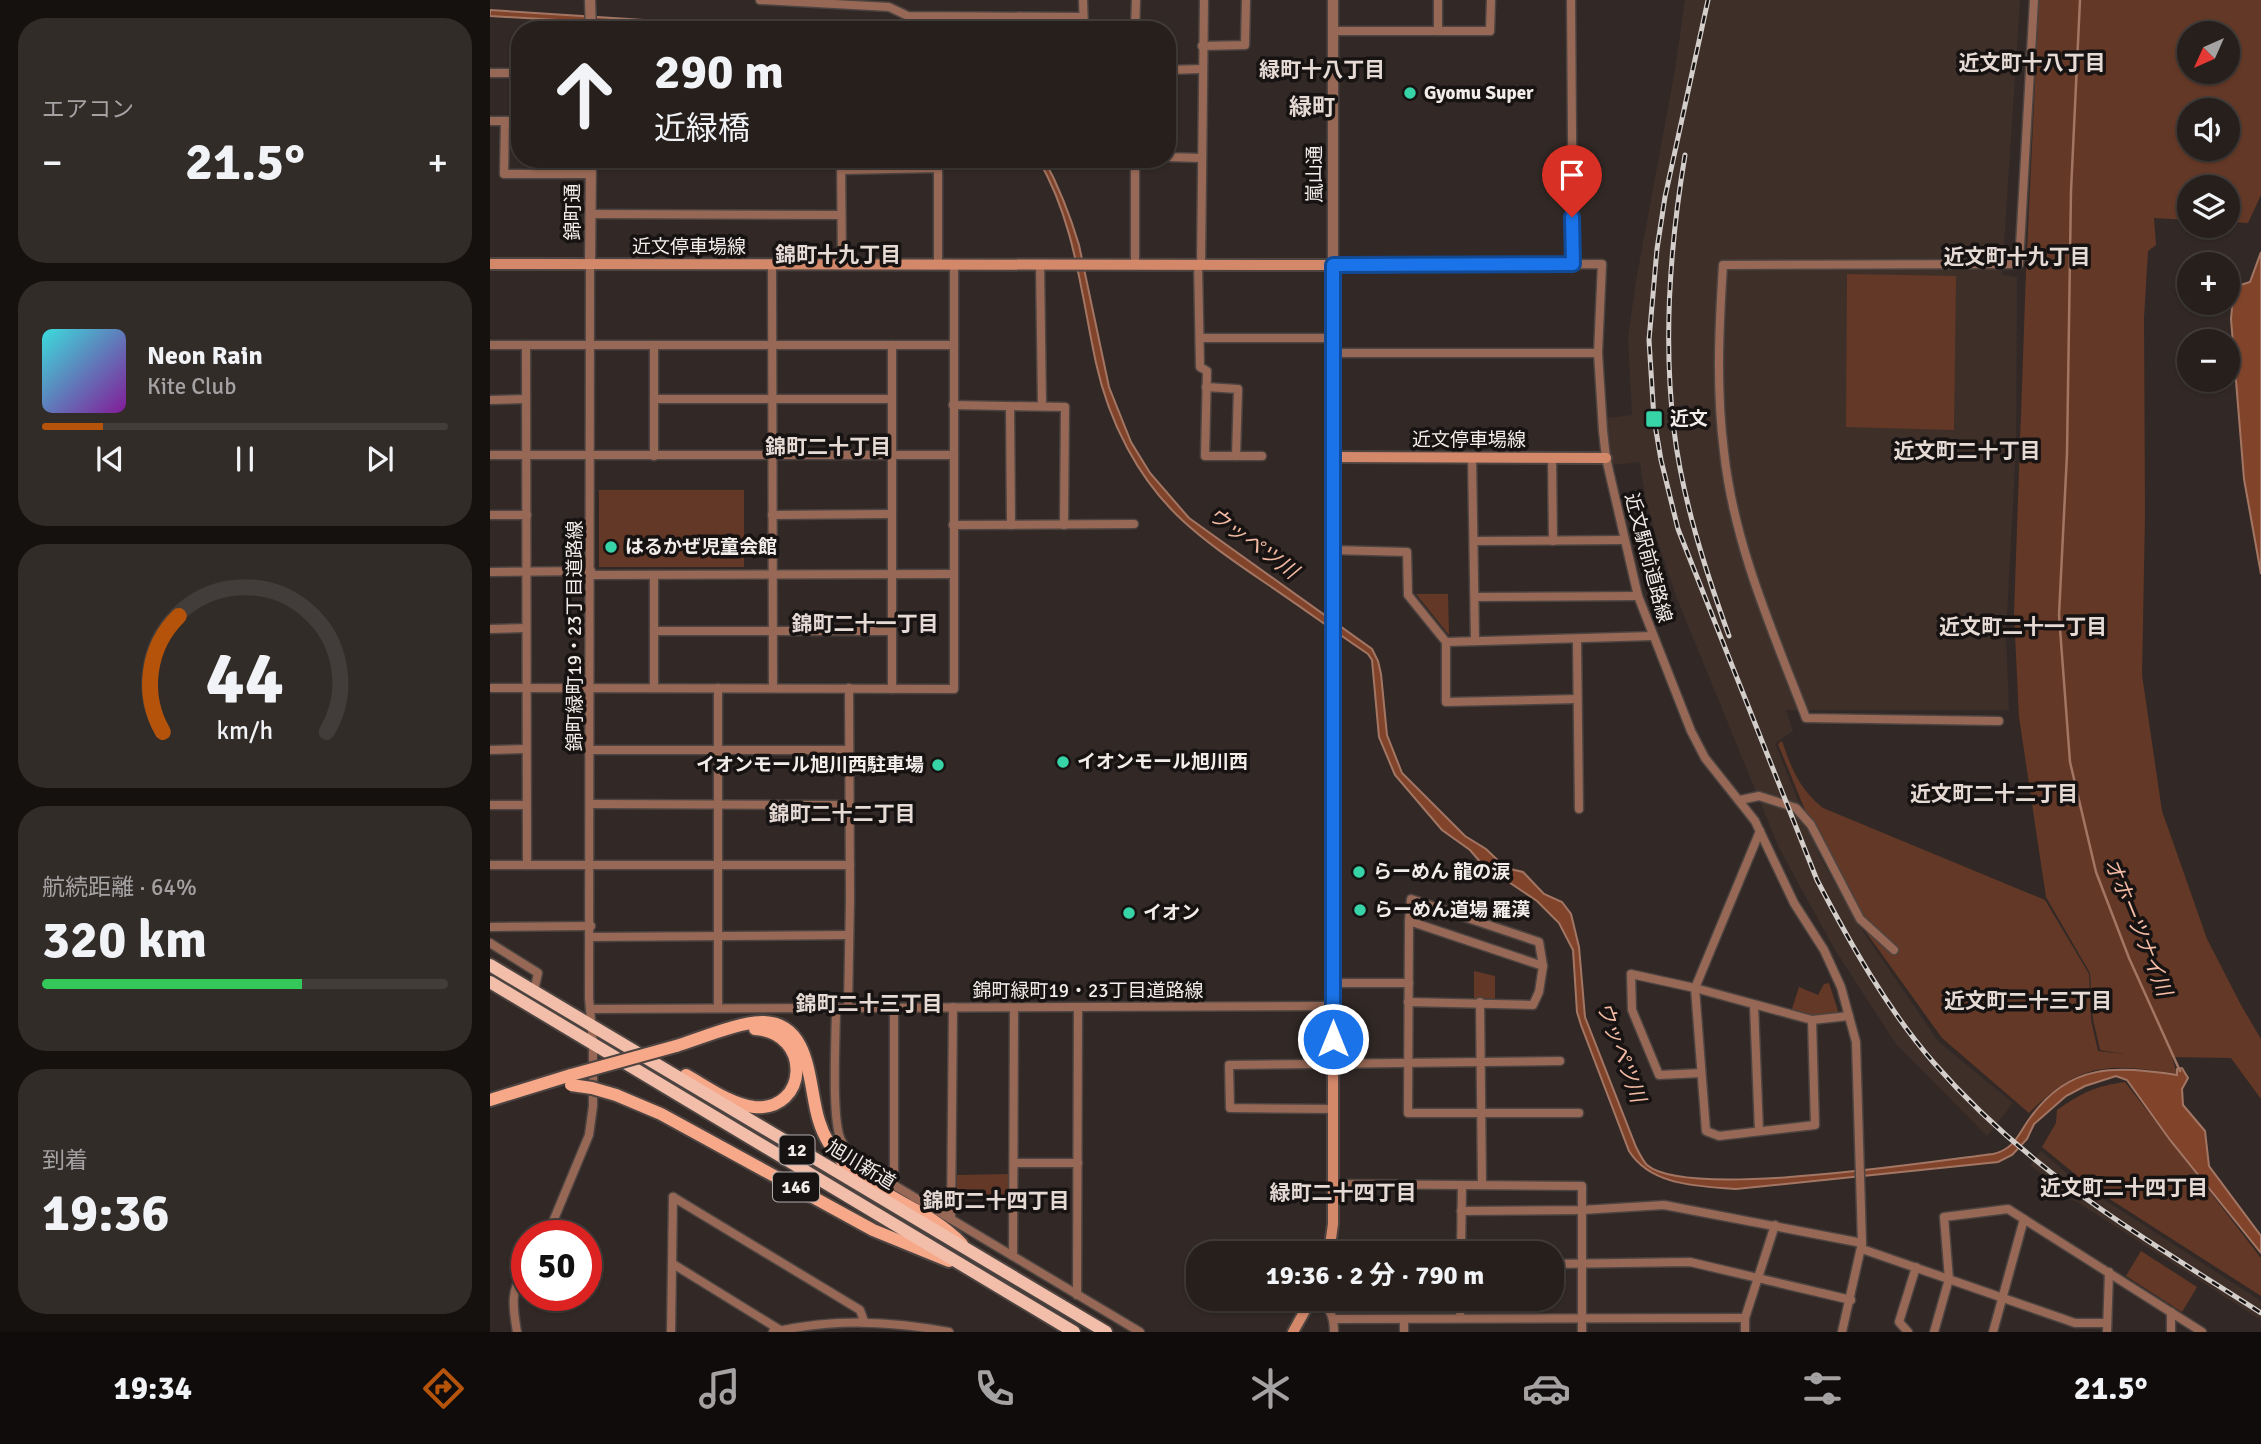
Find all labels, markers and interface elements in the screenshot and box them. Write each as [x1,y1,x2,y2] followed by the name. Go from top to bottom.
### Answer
[2177,21,2240,84] north arrow
[2177,21,2240,392] map controls
[654,42,784,102] text: 290 m
[539,49,630,140] icon: ahead
[1959,50,2106,76] district label: 近文町十八丁目
[1259,57,1385,83] district label: 緑町十八丁目
[1424,81,1534,105] place label: Gyomu Super
[1402,85,1418,101] marker: Gyomu Super
[1289,93,1335,122] district label: 緑町
[42,95,134,124] text: エアコン
[2177,98,2240,161] button: sound
[654,109,750,148] text: 近緑橋
[185,130,305,194] text: 21.5°
[42,139,63,186] text: −
[427,139,448,186] text: +
[1303,145,1327,203] street label: 嵐山通
[1542,145,1602,217] pin
[1553,156,1591,194] icon: arrive
[2177,175,2240,238] button: layers
[561,183,585,241] street label: 錦町通
[632,235,746,259] street label: 近文停車場線
[775,242,901,268] district label: 錦町十九丁目
[1944,244,2091,270] district label: 近文町十九丁目
[2177,252,2240,315] button: +
[2177,329,2240,392] button: −
[147,340,263,372] text: Neon Rain
[147,372,236,401] text: Kite Club
[1670,407,1708,431] place label: 近文
[1644,409,1664,429] marker: 近文
[1412,428,1526,452] street label: 近文停車場線
[765,434,891,460] district label: 錦町二十丁目
[1894,438,2041,464] district label: 近文町二十丁目
[91,440,129,478] icon: previous
[226,440,264,478] icon: pause
[361,440,399,478] icon: next
[1619,491,1677,625] street label: 近文駅前道路線
[1203,502,1305,586] water label: ウッペツ川
[563,520,587,752] street label: 錦町緑町19・23丁目道路線
[625,535,777,559] place label: はるかぜ児童会館
[603,539,619,555] marker: はるかぜ児童会館
[792,611,939,637] district label: 錦町二十一丁目
[1939,614,2107,640] district label: 近文町二十一丁目
[206,634,284,723] text: 44
[217,715,273,746] text: km/h
[1077,750,1248,774] place label: イオンモール旭川西
[696,753,924,777] place label: イオンモール旭川西駐車場
[1055,754,1071,770] marker: イオンモール旭川西
[930,757,946,773] marker: イオンモール旭川西駐車場
[1910,781,2078,807] district label: 近文町二十二丁目
[769,801,916,827] district label: 錦町二十二丁目
[2098,854,2178,1002] water label: オホーツナイ川
[1373,860,1510,884] place label: らーめん 龍の涙
[1351,864,1367,880] marker: らーめん 龍の涙
[42,873,197,902] text: 航続距離 · 64%
[1374,898,1530,922] place label: らーめん道場 羅漢
[1143,901,1200,925] place label: イオン
[1352,902,1368,918] marker: らーめん道場 羅漢
[1121,905,1137,921] marker: イオン
[42,908,207,972] text: 320 km
[972,979,1204,1003] street label: 錦町緑町19・23丁目道路線
[1944,988,2112,1014] district label: 近文町二十三丁目
[796,991,943,1017] district label: 錦町二十三丁目
[1591,998,1652,1108] water label: ウッペツ川
[1296,1002,1370,1076] position arrow
[780,1135,814,1164] road number: 12
[822,1135,900,1195] street label: 旭川新道
[42,1146,88,1175] text: 到着
[773,1172,819,1202] road number: 146
[2040,1175,2208,1201] district label: 近文町二十四丁目
[1270,1180,1417,1206] district label: 緑町二十四丁目
[42,1181,170,1245] text: 19:36
[923,1188,1070,1214] district label: 錦町二十四丁目
[511,1220,602,1311] speed limit sign: 50
[1266,1260,1484,1292] text: 19:36 · 2 分 · 790 m
[419,1364,468,1413] icon: directions
[695,1364,744,1413] icon: music
[970,1364,1019,1413] icon: phone
[1246,1364,1295,1413] icon: climate
[1522,1364,1571,1413] icon: car
[1798,1364,1847,1413] icon: filters
[113,1369,192,1408] text: 19:34
[2074,1369,2148,1408] text: 21.5°

